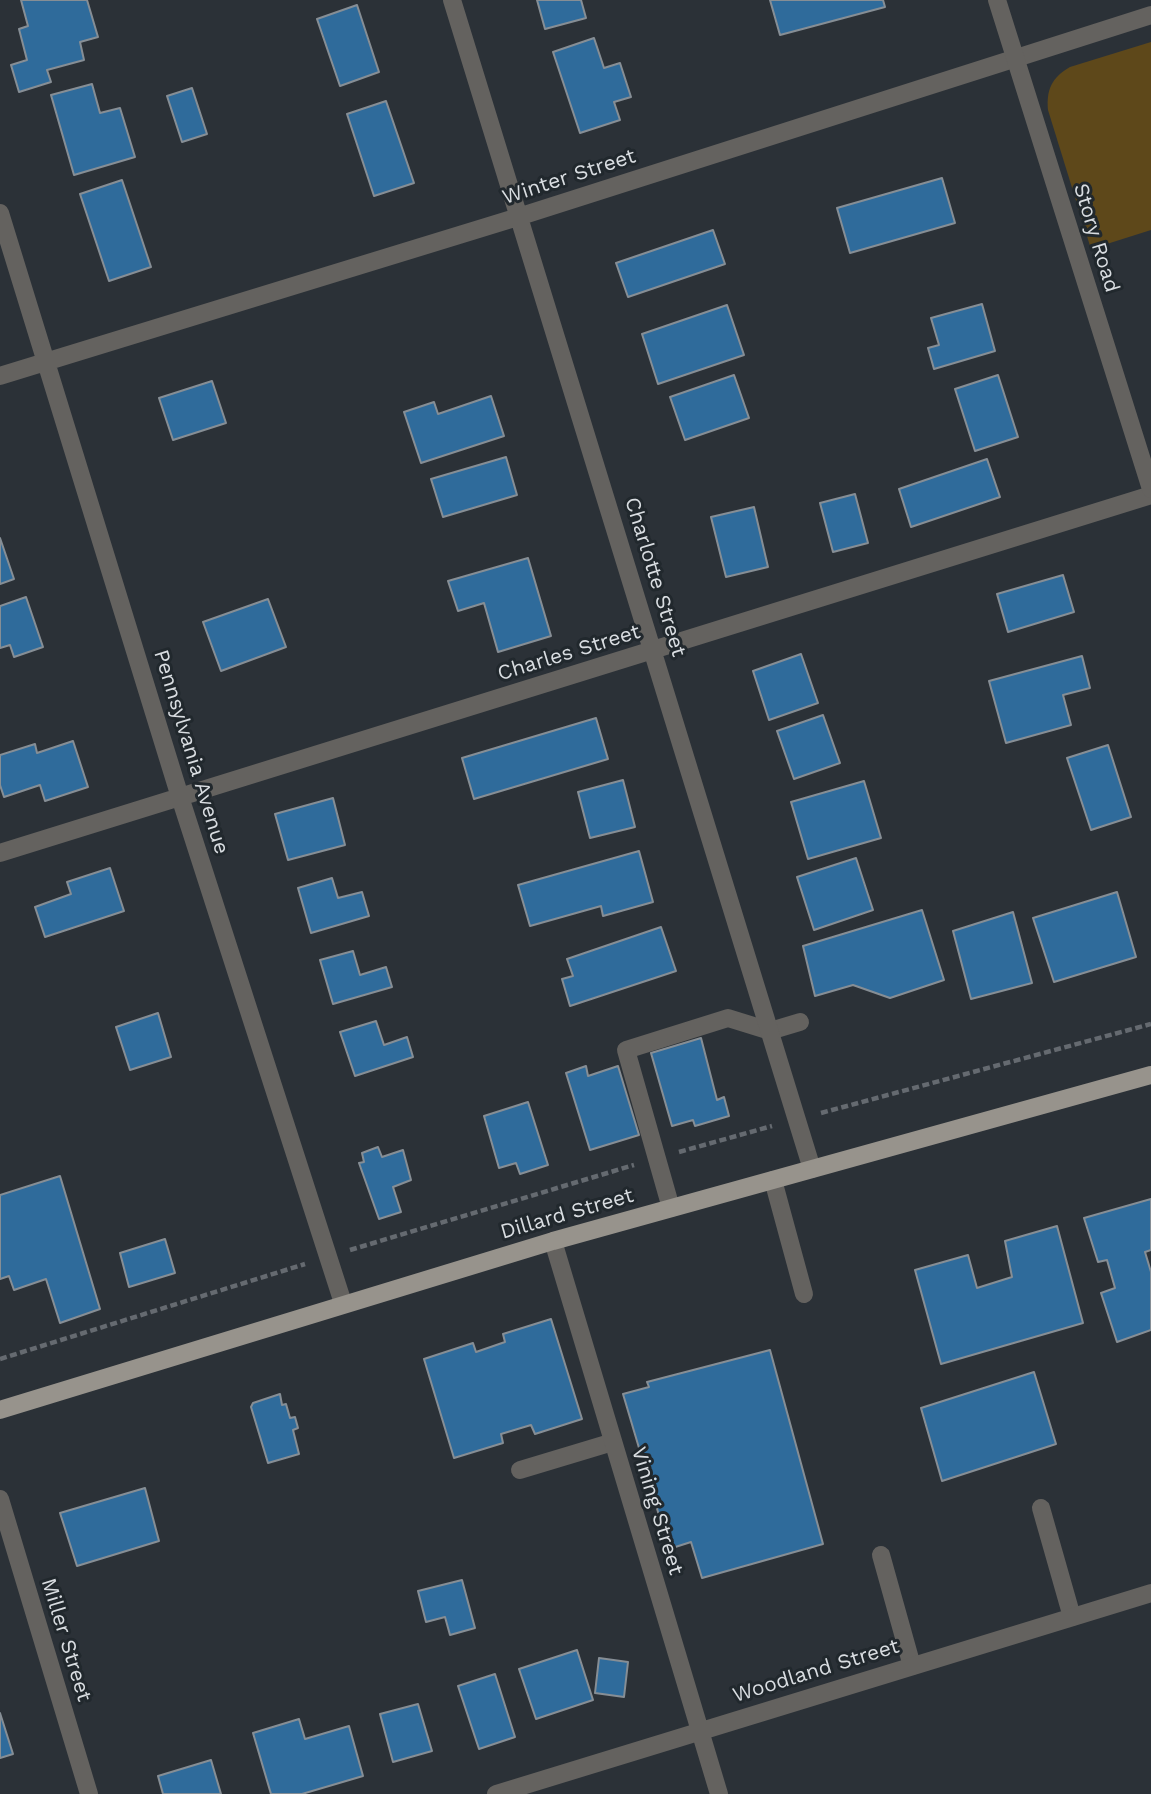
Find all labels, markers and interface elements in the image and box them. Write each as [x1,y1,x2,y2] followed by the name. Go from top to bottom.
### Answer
[499,144,639,210] street label: Winter Street
[1067,180,1125,296] street label: Story Road
[619,494,691,660] street label: Charlotte Street
[495,619,643,687] street label: Charles Street
[148,647,234,857] street label: Pennsylvania Avenue
[498,1183,636,1245] street label: Dillard Street
[626,1444,688,1578] street label: Vining Street
[35,1575,97,1705] street label: Miller Street
[730,1634,902,1708] street label: Woodland Street

